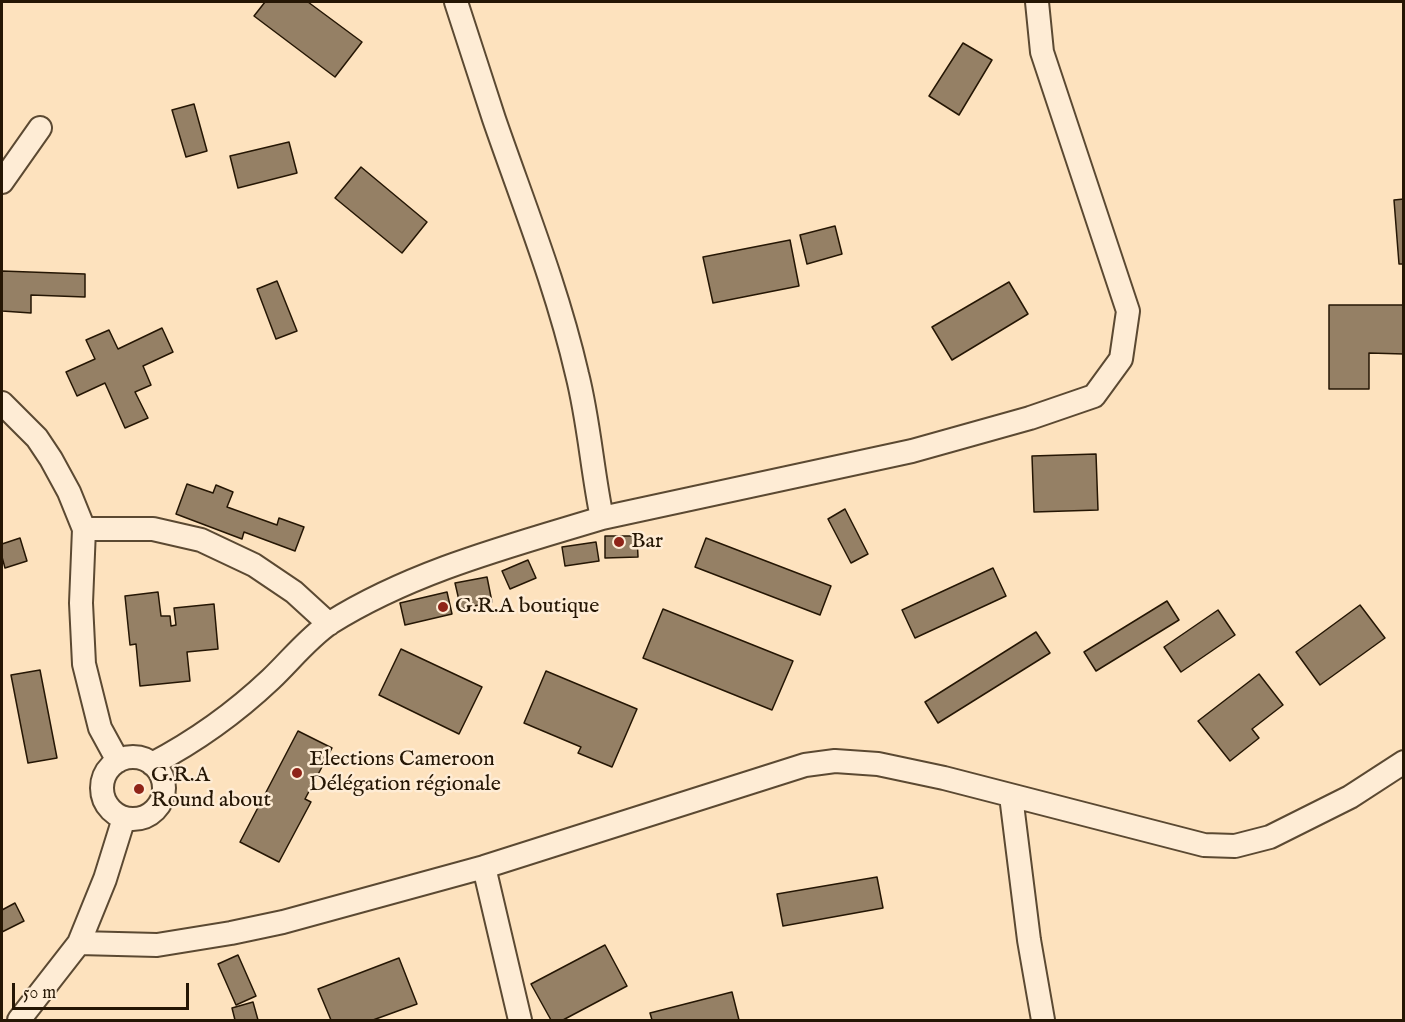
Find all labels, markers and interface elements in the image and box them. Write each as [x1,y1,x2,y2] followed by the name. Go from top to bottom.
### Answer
[631,529,663,555] place label: Bar
[612,535,626,549] marker: Bar
[455,594,599,620] place label: G.R.A boutique
[436,600,450,614] marker: G.R.A boutique
[309,747,501,798] place label: Elections Cameroon Délégation régionale
[151,763,271,814] place label: G.R.A Round about
[290,766,304,780] marker: Elections Cameroon Délégation régionale
[132,782,146,796] marker: G.R.A Round about
[15,971,192,1009] scale bar
[23,982,56,1005] text: 50 m

